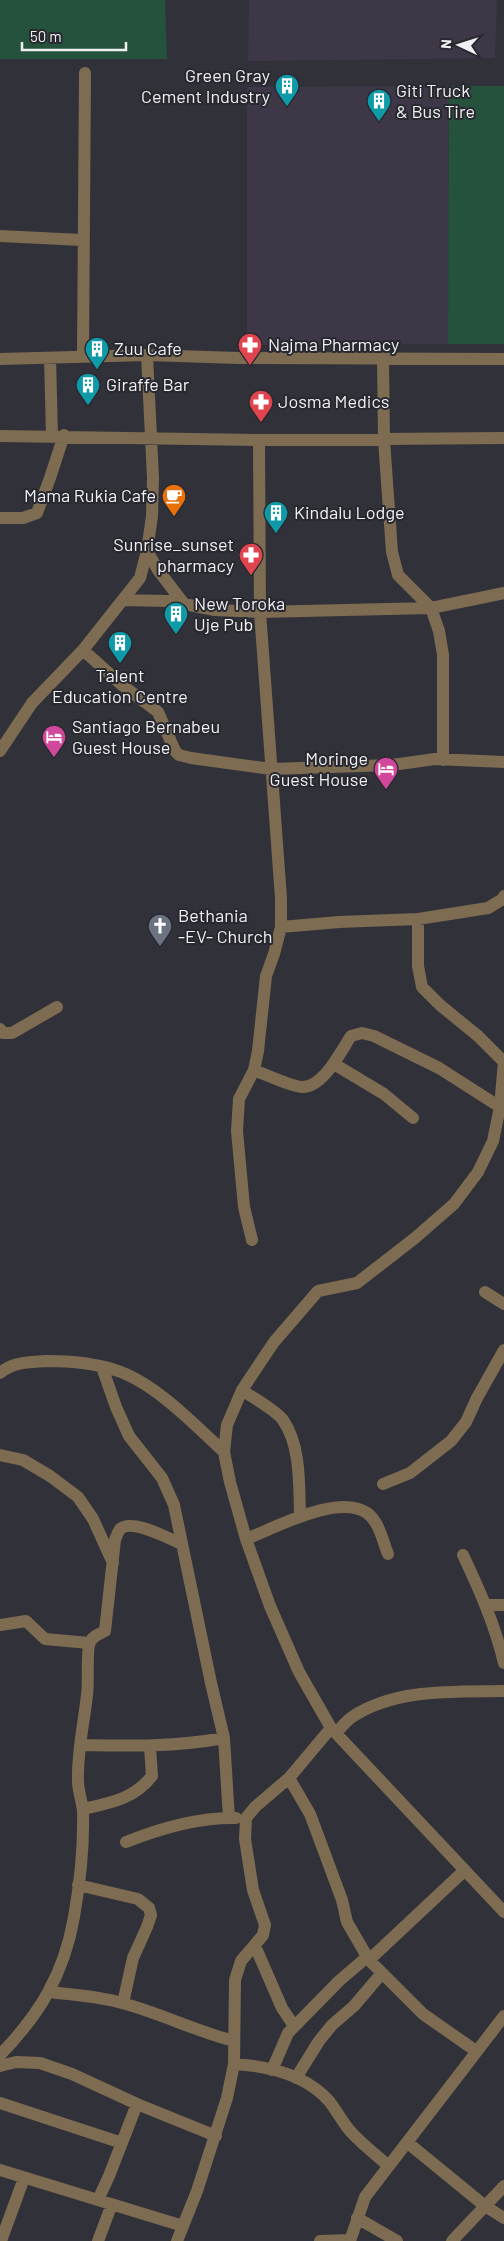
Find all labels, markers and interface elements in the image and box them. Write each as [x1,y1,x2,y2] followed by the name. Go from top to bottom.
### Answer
[22,20,126,52] scale bar
[434,20,484,70] north arrow
[30,27,62,45] text: 50 m
[437,39,454,49] text: N
[141,64,270,107] place label: Green Gray Cement Industry
[274,73,300,107] building icon: Green Gray Cement Industry
[396,79,475,122] place label: Giti Truck & Bus Tire
[366,88,392,122] building icon: Giti Truck & Bus Tire
[237,332,263,366] pharmacy icon: Najma Pharmacy
[268,333,399,355] place label: Najma Pharmacy
[84,336,110,370] building icon: Zuu Cafe
[114,337,182,359] place label: Zuu Cafe
[75,372,101,406] building icon: Giraffe Bar
[106,373,190,395] place label: Giraffe Bar
[248,389,274,423] pharmacy icon: Josma Medics
[278,390,389,412] place label: Josma Medics
[161,483,187,517] cafe icon: Mama Rukia Cafe
[24,484,156,506] place label: Mama Rukia Cafe
[263,500,289,534] building icon: Kindalu Lodge
[294,501,405,523] place label: Kindalu Lodge
[113,533,234,576] place label: Sunrise_sunset pharmacy
[238,542,264,576] pharmacy icon: Sunrise_sunset pharmacy
[194,592,285,635] place label: New Toroka Uje Pub
[163,601,189,635] building icon: New Toroka Uje Pub
[107,630,133,664] building icon: Talent Education Centre
[52,664,188,707] place label: Talent Education Centre
[72,715,220,758] place label: Santiago Bernabeu Guest House
[41,724,67,758] hotel icon: Santiago Bernabeu Guest House
[270,747,368,790] place label: Moringe Guest House
[373,756,399,790] hotel icon: Moringe Guest House
[178,904,272,947] place label: Bethania -EV- Church
[147,913,173,947] church icon: Bethania -EV- Church

